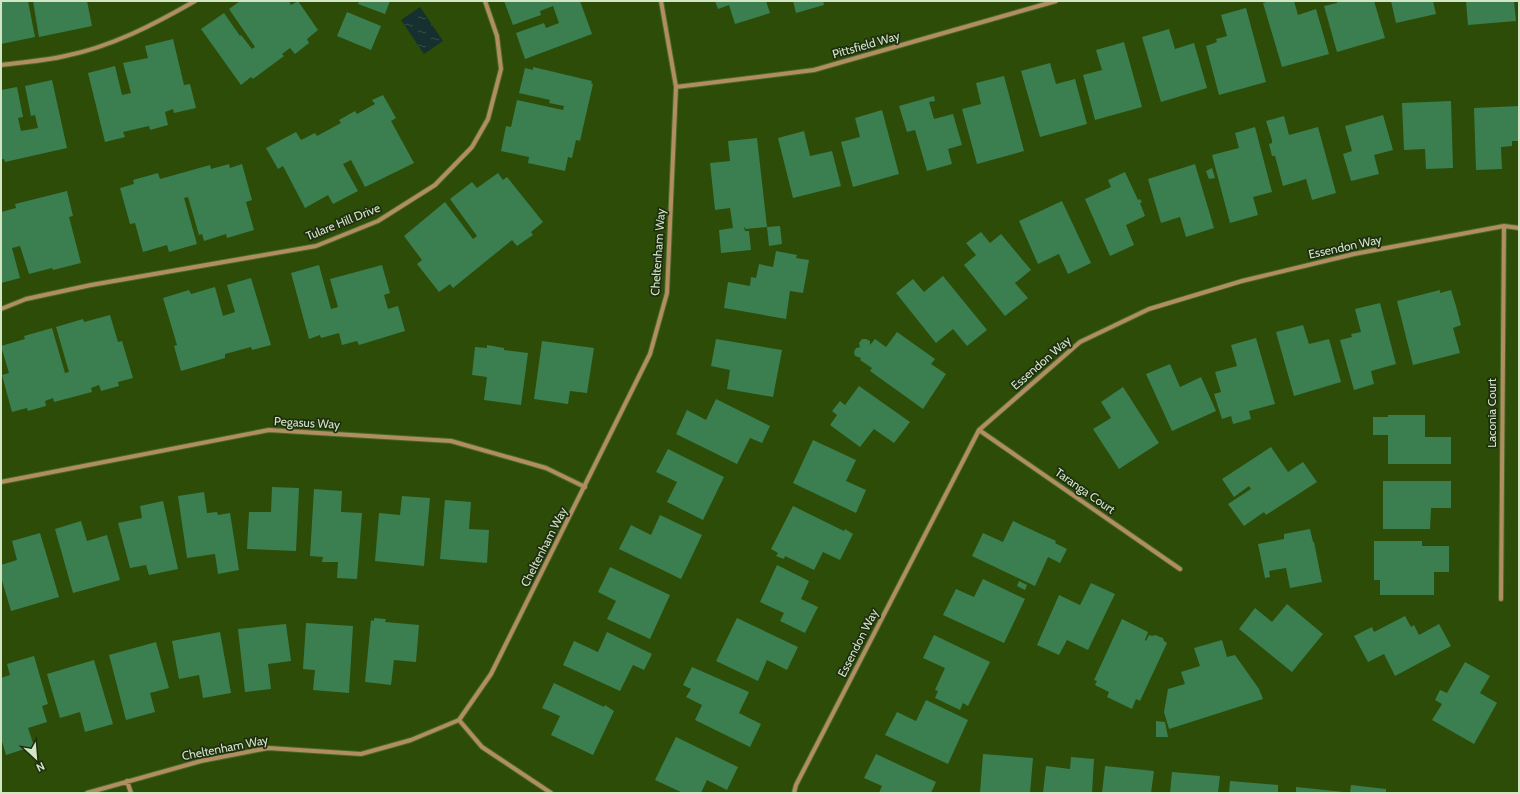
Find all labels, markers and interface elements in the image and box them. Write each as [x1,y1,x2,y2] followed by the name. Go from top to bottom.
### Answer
[830,28,901,61] street label: Pittsfield Way
[303,200,382,243] street label: Tulare Hill Drive
[647,208,668,296] street label: Cheltenham Way
[1307,231,1383,262] street label: Essendon Way
[1008,333,1074,393] street label: Essendon Way
[1484,378,1499,448] street label: Laconia Court
[274,413,340,432] street label: Pegasus Way
[1052,464,1118,517] street label: Taranga Court
[517,504,570,589] street label: Cheltenham Way
[834,606,881,679] street label: Essendon Way
[180,732,269,763] street label: Cheltenham Way
[16,738,56,778] north arrow
[34,759,47,775] text: N

